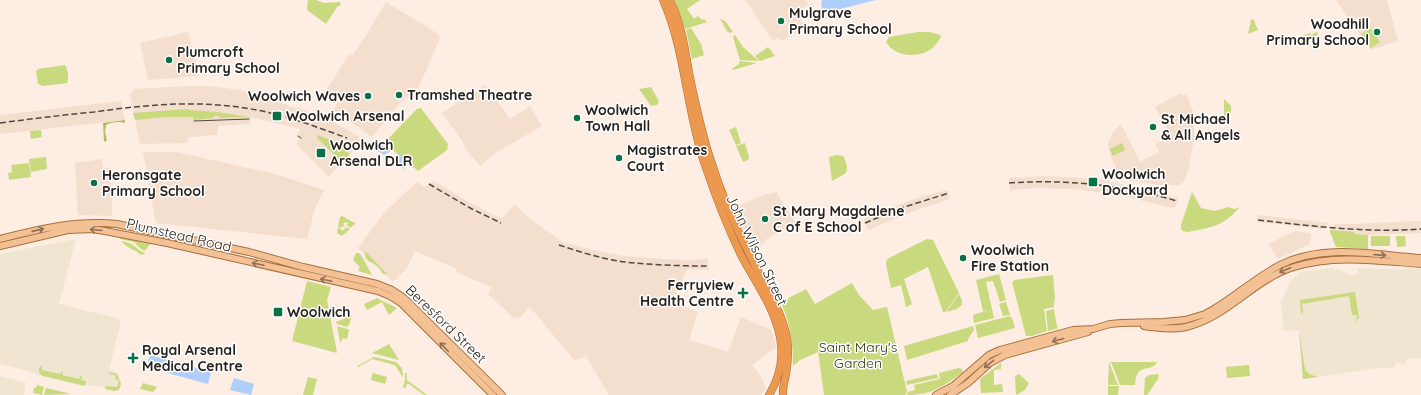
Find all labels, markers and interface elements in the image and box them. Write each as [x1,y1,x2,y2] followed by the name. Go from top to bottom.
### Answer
[789,4,892,38] place label: Mulgrave Primary School
[1266,15,1369,49] place label: Woodhill Primary School
[776,16,786,26] marker: Mulgrave Primary School
[1372,27,1382,37] marker: Woodhill Primary School
[177,43,280,77] place label: Plumcroft Primary School
[164,55,174,65] marker: Plumcroft Primary School
[407,86,532,104] place label: Tramshed Theatre
[248,87,360,105] place label: Woolwich Waves
[394,90,404,100] marker: Tramshed Theatre
[363,91,373,101] marker: Woolwich Waves
[585,101,650,135] place label: Woolwich Town Hall
[286,107,404,125] place label: Woolwich Arsenal
[271,110,283,122] marker: Woolwich Arsenal
[1161,110,1240,144] place label: St Michael & All Angels
[572,113,582,123] marker: Woolwich Town Hall
[1148,122,1158,132] marker: St Michael & All Angels
[330,136,413,170] place label: Woolwich Arsenal DLR
[627,141,708,175] place label: Magistrates Court
[315,147,327,159] marker: Woolwich Arsenal DLR
[614,153,624,163] marker: Magistrates Court
[1102,165,1168,199] place label: Woolwich Dockyard
[102,166,205,200] place label: Heronsgate Primary School
[1087,176,1099,188] marker: Woolwich Dockyard
[89,178,99,188] marker: Heronsgate Primary School
[722,192,792,309] street label: John Wilson Street
[773,202,904,236] place label: St Mary Magdalene C of E School
[125,214,233,256] street label: Plumstead Road
[760,214,770,224] marker: St Mary Magdalene C of E School
[31,225,44,233] one-way arrow
[90,226,103,234] one-way arrow
[971,241,1049,275] place label: Woolwich Fire Station
[1373,251,1386,258] one-way arrow
[958,253,968,263] marker: Woolwich Fire Station
[252,260,265,268] one-way arrow
[1280,267,1292,275] one-way arrow
[320,275,333,283] one-way arrow
[640,276,734,310] place label: Ferryview Health Centre
[402,281,490,367] street label: Beresford Street
[737,287,749,299] marker: Ferryview Health Centre
[287,303,351,321] place label: Woolwich
[272,306,284,318] marker: Woolwich
[1052,337,1065,344] one-way arrow
[819,338,897,372] park label: Saint Mary's Garden
[142,341,243,375] place label: Royal Arsenal Medical Centre
[439,342,449,352] one-way arrow
[127,352,139,364] marker: Royal Arsenal Medical Centre
[984,360,995,369] one-way arrow

